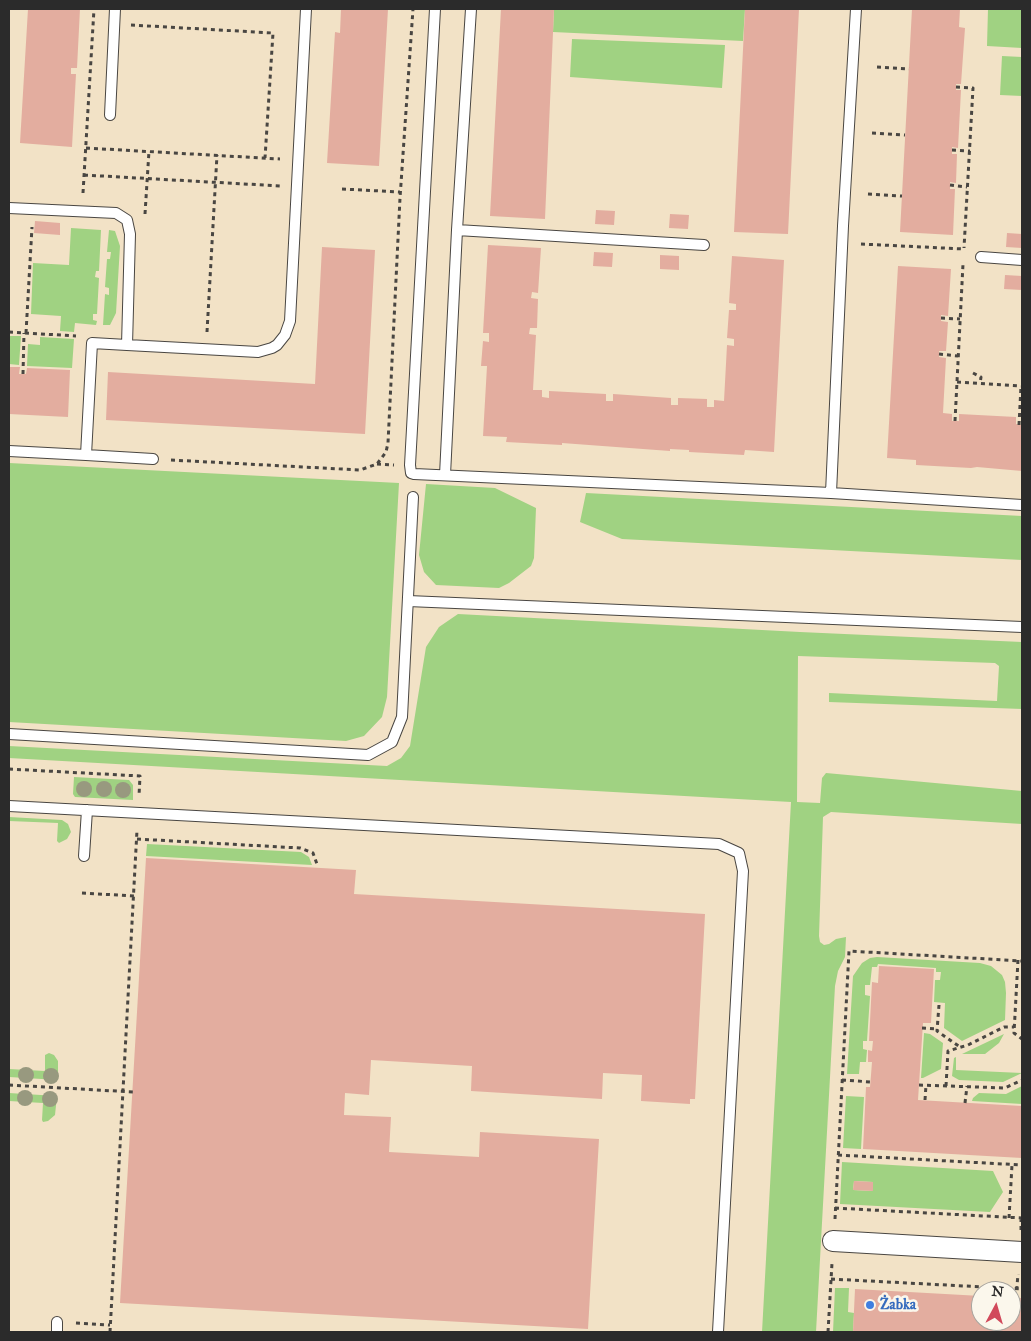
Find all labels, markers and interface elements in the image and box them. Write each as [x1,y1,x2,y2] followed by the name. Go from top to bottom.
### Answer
[971,1281,1021,1331] north arrow
[991,1283,1004,1301] text: N
[880,1296,916,1314] place label: Żabka
[864,1299,876,1311] marker: Żabka

